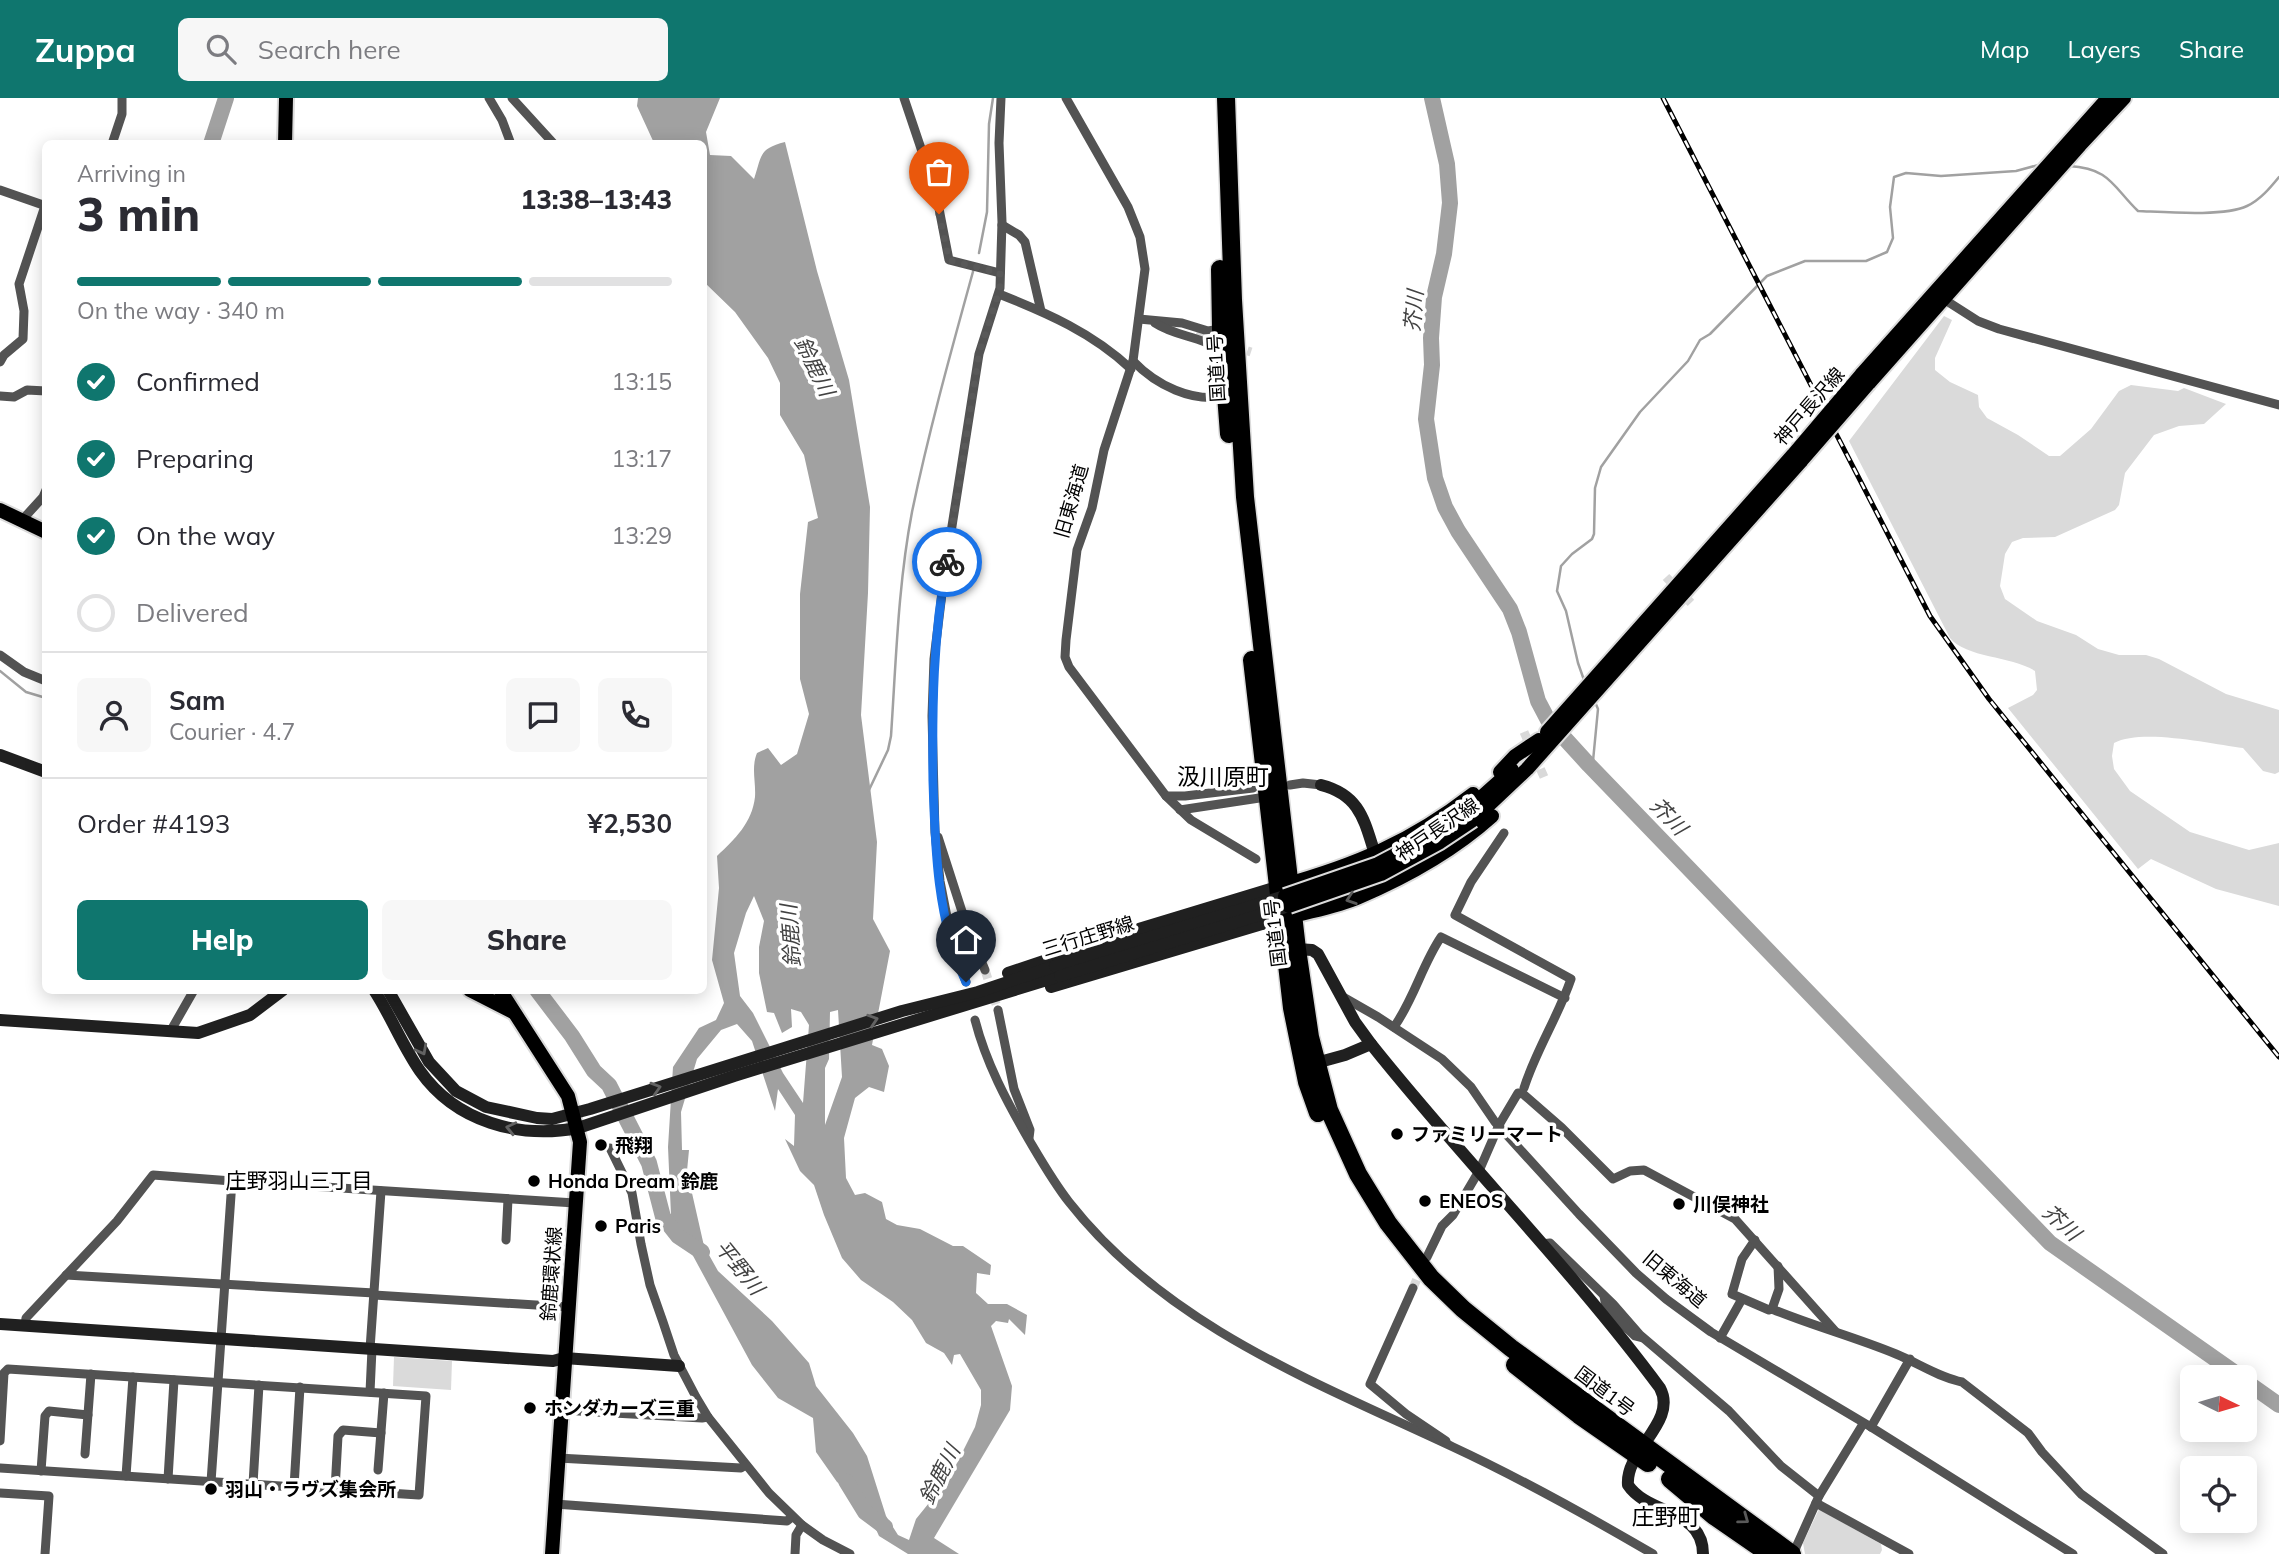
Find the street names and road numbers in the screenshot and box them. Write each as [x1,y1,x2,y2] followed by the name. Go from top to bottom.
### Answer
[1202,333,1230,403] street label: 国道1号
[1769,362,1849,450] street label: 神戸長沢線
[1049,461,1093,541] street label: 旧東海道
[1391,792,1483,866] street label: 神戸長沢線
[1259,898,1291,968] street label: 国道1号
[1039,911,1137,961] street label: 三行庄野線
[536,1226,566,1322] street label: 鈴鹿環状線
[1638,1245,1712,1313] street label: 旧東海道
[1570,1361,1640,1421] street label: 国道1号

